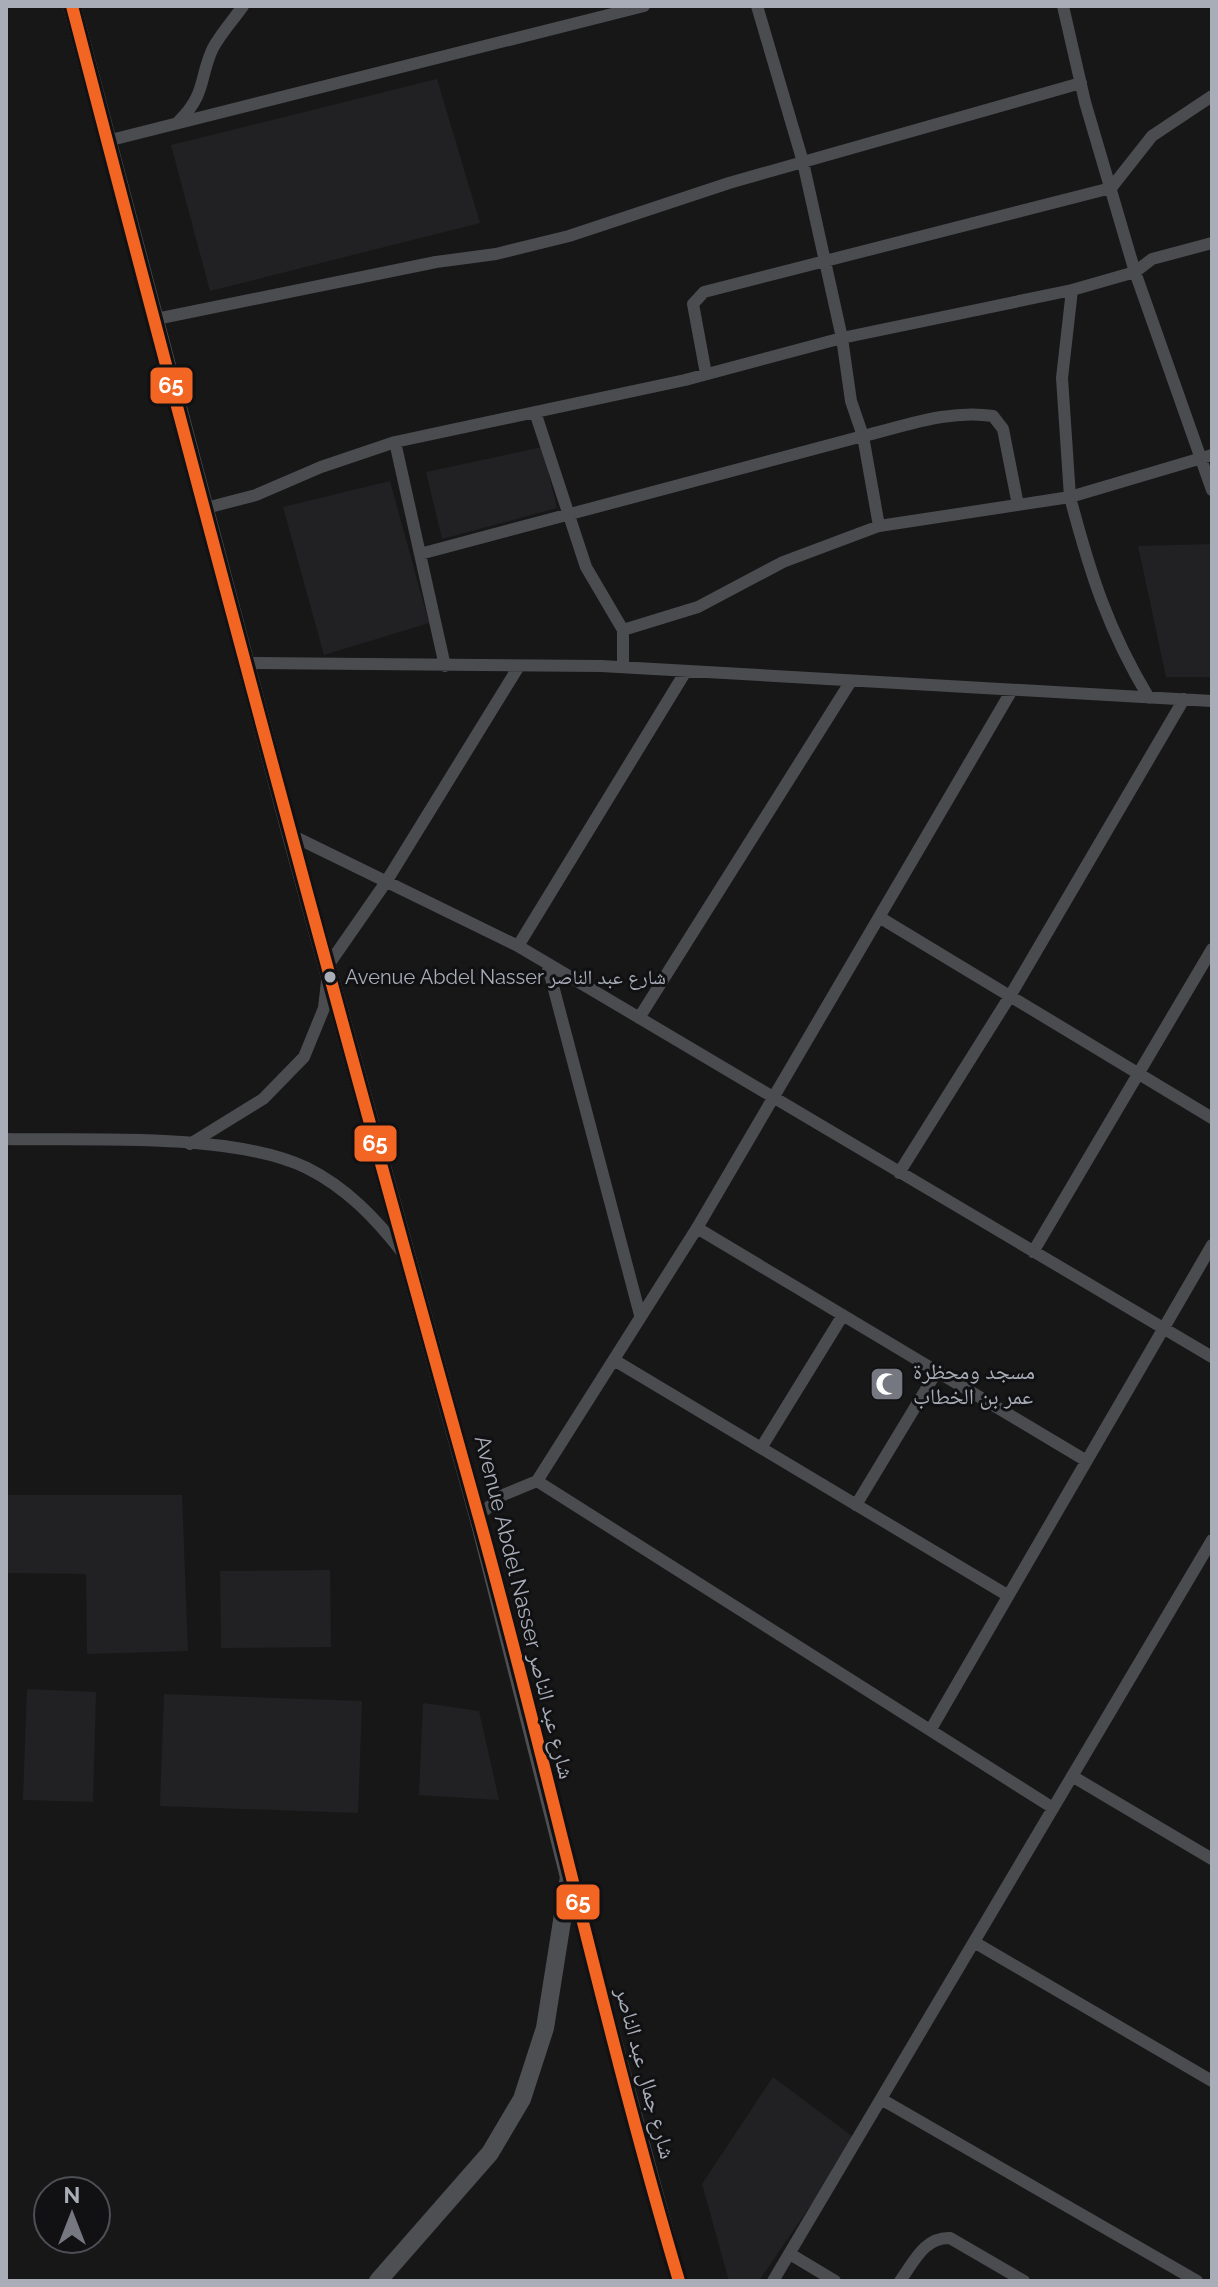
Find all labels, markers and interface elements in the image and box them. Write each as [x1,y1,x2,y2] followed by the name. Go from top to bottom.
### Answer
[149,366,194,405] line badge: 65
[158,372,184,398] text: 65
[345,965,666,990] place label: Avenue Abdel Nasser شارع عبد الناصر
[322,969,338,985] marker: Avenue Abdel Nasser شارع عبد الناصر
[353,1124,398,1163] line badge: 65
[362,1130,388,1156] text: 65
[913,1358,1035,1410] place label: مسجد ومحظرة عمر بن الخطاب
[868,1365,906,1403] mosque icon: مسجد ومحظرة عمر بن الخطاب
[469,1433,580,1782] street label: Avenue Abdel Nasser شارع عبد الناصر
[555,1883,601,1921] line badge: 65
[565,1889,591,1915] text: 65
[609,1983,681,2162] street label: شارع جمال عبد الناصر
[32,2175,112,2255] north arrow
[64,2182,80,2208] text: N

